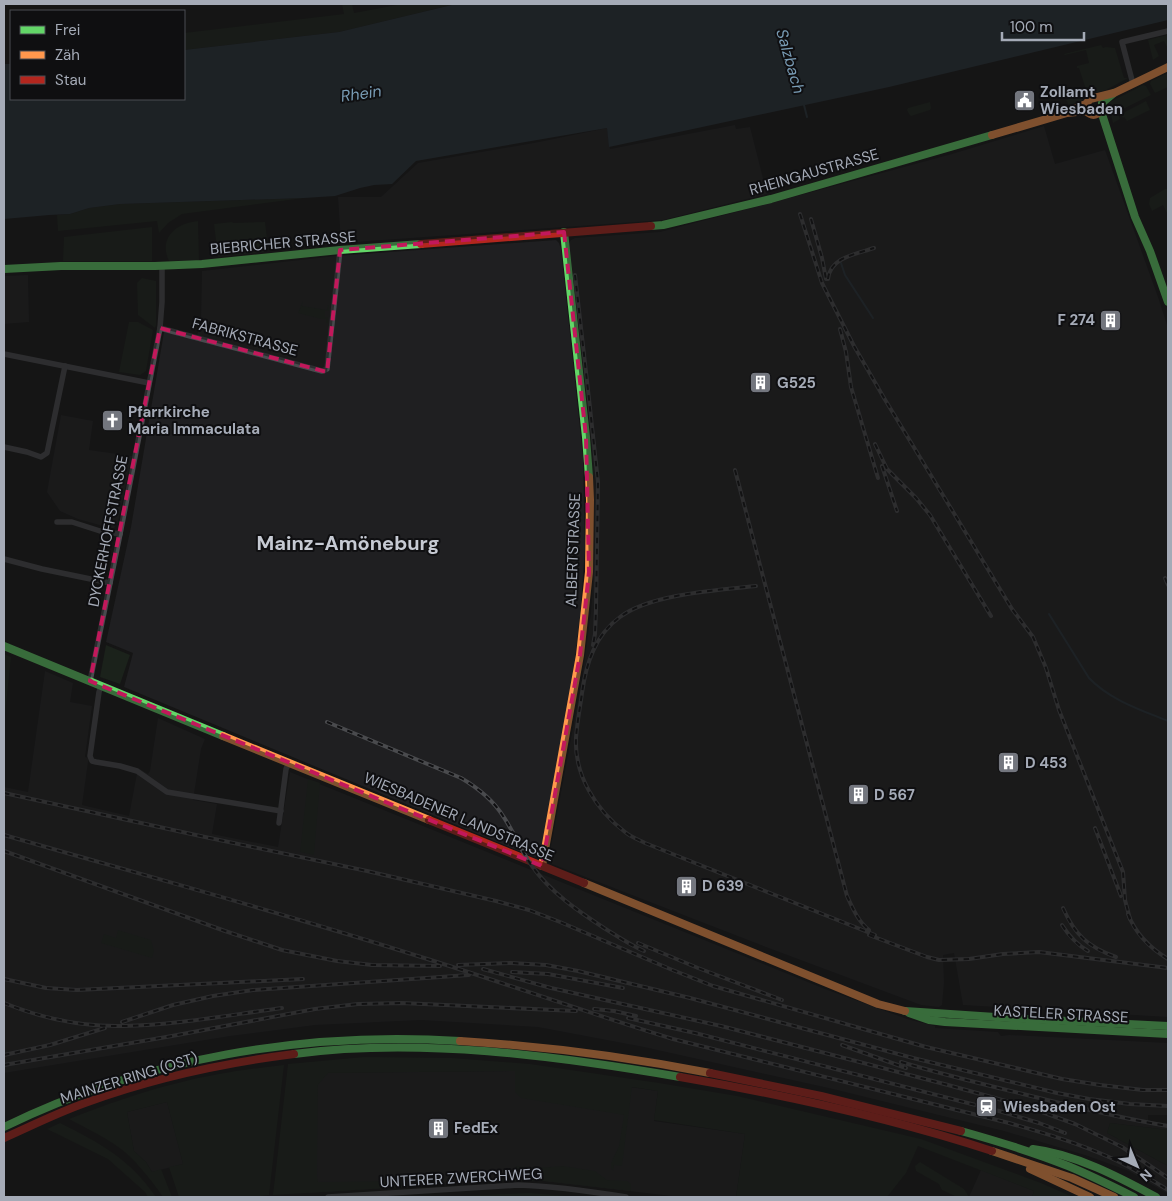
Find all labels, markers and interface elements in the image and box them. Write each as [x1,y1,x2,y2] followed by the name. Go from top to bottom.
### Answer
[10,10,185,100] legend
[1002,10,1084,42] scale bar
[1010,17,1053,37] text: 100 m
[55,20,80,40] text: Frei
[771,26,810,96] water label: Salzbach
[55,45,80,65] text: Zäh
[55,70,86,90] text: Stau
[339,80,383,107] water label: Rhein
[1040,82,1123,119] place label: Zollamt Wiesbaden
[1012,89,1036,113] public building icon: Zollamt Wiesbaden
[747,144,881,200] street label: RHEINGAUSTRASSE
[209,227,357,259] street label: BIEBRICHER STRASSE
[1099,308,1123,332] building icon: F 274
[1058,310,1095,330] place label: F 274
[190,313,300,361] street label: FABRIKSTRASSE
[749,371,773,395] building icon: G525
[777,373,816,393] place label: G525
[128,402,260,439] place label: Pfarrkirche Maria Immaculata
[100,409,124,433] church icon: Pfarrkirche Maria Immaculata
[83,454,133,608] street label: DYCKERHOFFSTRASSE
[561,493,585,607] street label: ALBERTSTRASSE
[257,530,439,556] district label: Mainz-Amöneburg
[997,751,1021,775] building icon: D 453
[1025,753,1067,773] place label: D 453
[361,768,557,866] street label: WIESBADENER LANDSTRASSE
[846,783,870,807] building icon: D 567
[874,785,915,805] place label: D 567
[674,874,698,898] building icon: D 639
[702,876,744,896] place label: D 639
[993,1000,1129,1028] street label: KASTELER STRASSE
[58,1048,200,1108] street label: MAINZER RING (OST)
[975,1095,999,1119] station icon: Wiesbaden Ost
[1003,1097,1116,1117] place label: Wiesbaden Ost
[426,1116,450,1140] building icon: FedEx
[454,1118,499,1138] place label: FedEx
[1112,1141,1162,1191] north arrow
[379,1164,543,1192] street label: UNTERER ZWERCHWEG
[1136,1165,1156,1185] text: N

